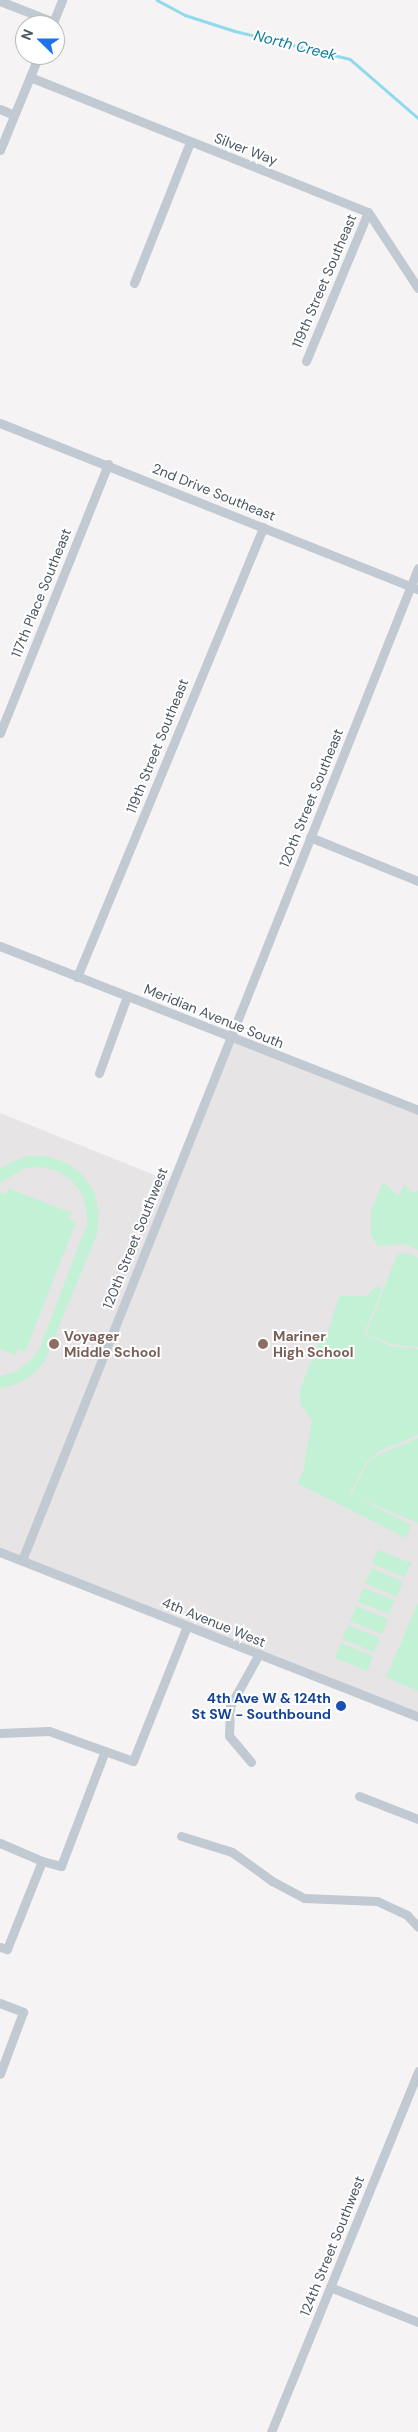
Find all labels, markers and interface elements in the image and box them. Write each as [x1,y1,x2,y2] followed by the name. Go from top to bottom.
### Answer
[15,15,65,65] north arrow
[17,27,37,43] text: N
[252,27,338,65] water label: North Creek
[212,129,280,169] street label: Silver Way
[288,211,360,351] street label: 119th Street Southeast
[150,460,278,524] street label: 2nd Drive Southeast
[7,526,75,660] street label: 117th Place Southeast
[122,676,192,816] street label: 119th Street Southeast
[275,726,347,870] street label: 120th Street Southeast
[142,980,286,1052] street label: Meridian Avenue South
[99,1165,171,1311] street label: 120th Street Southwest
[64,1328,160,1360] place label: Voyager Middle School
[273,1328,354,1360] place label: Mariner High School
[48,1338,60,1350] marker: Voyager Middle School
[257,1338,269,1350] marker: Mariner High School
[160,1594,268,1650] street label: 4th Avenue West
[191,1690,331,1722] place label: 4th Ave W & 124th St SW - Southbound
[335,1700,347,1712] marker: 4th Ave W & 124th St SW - Southbound
[296,2173,368,2319] street label: 124th Street Southwest

